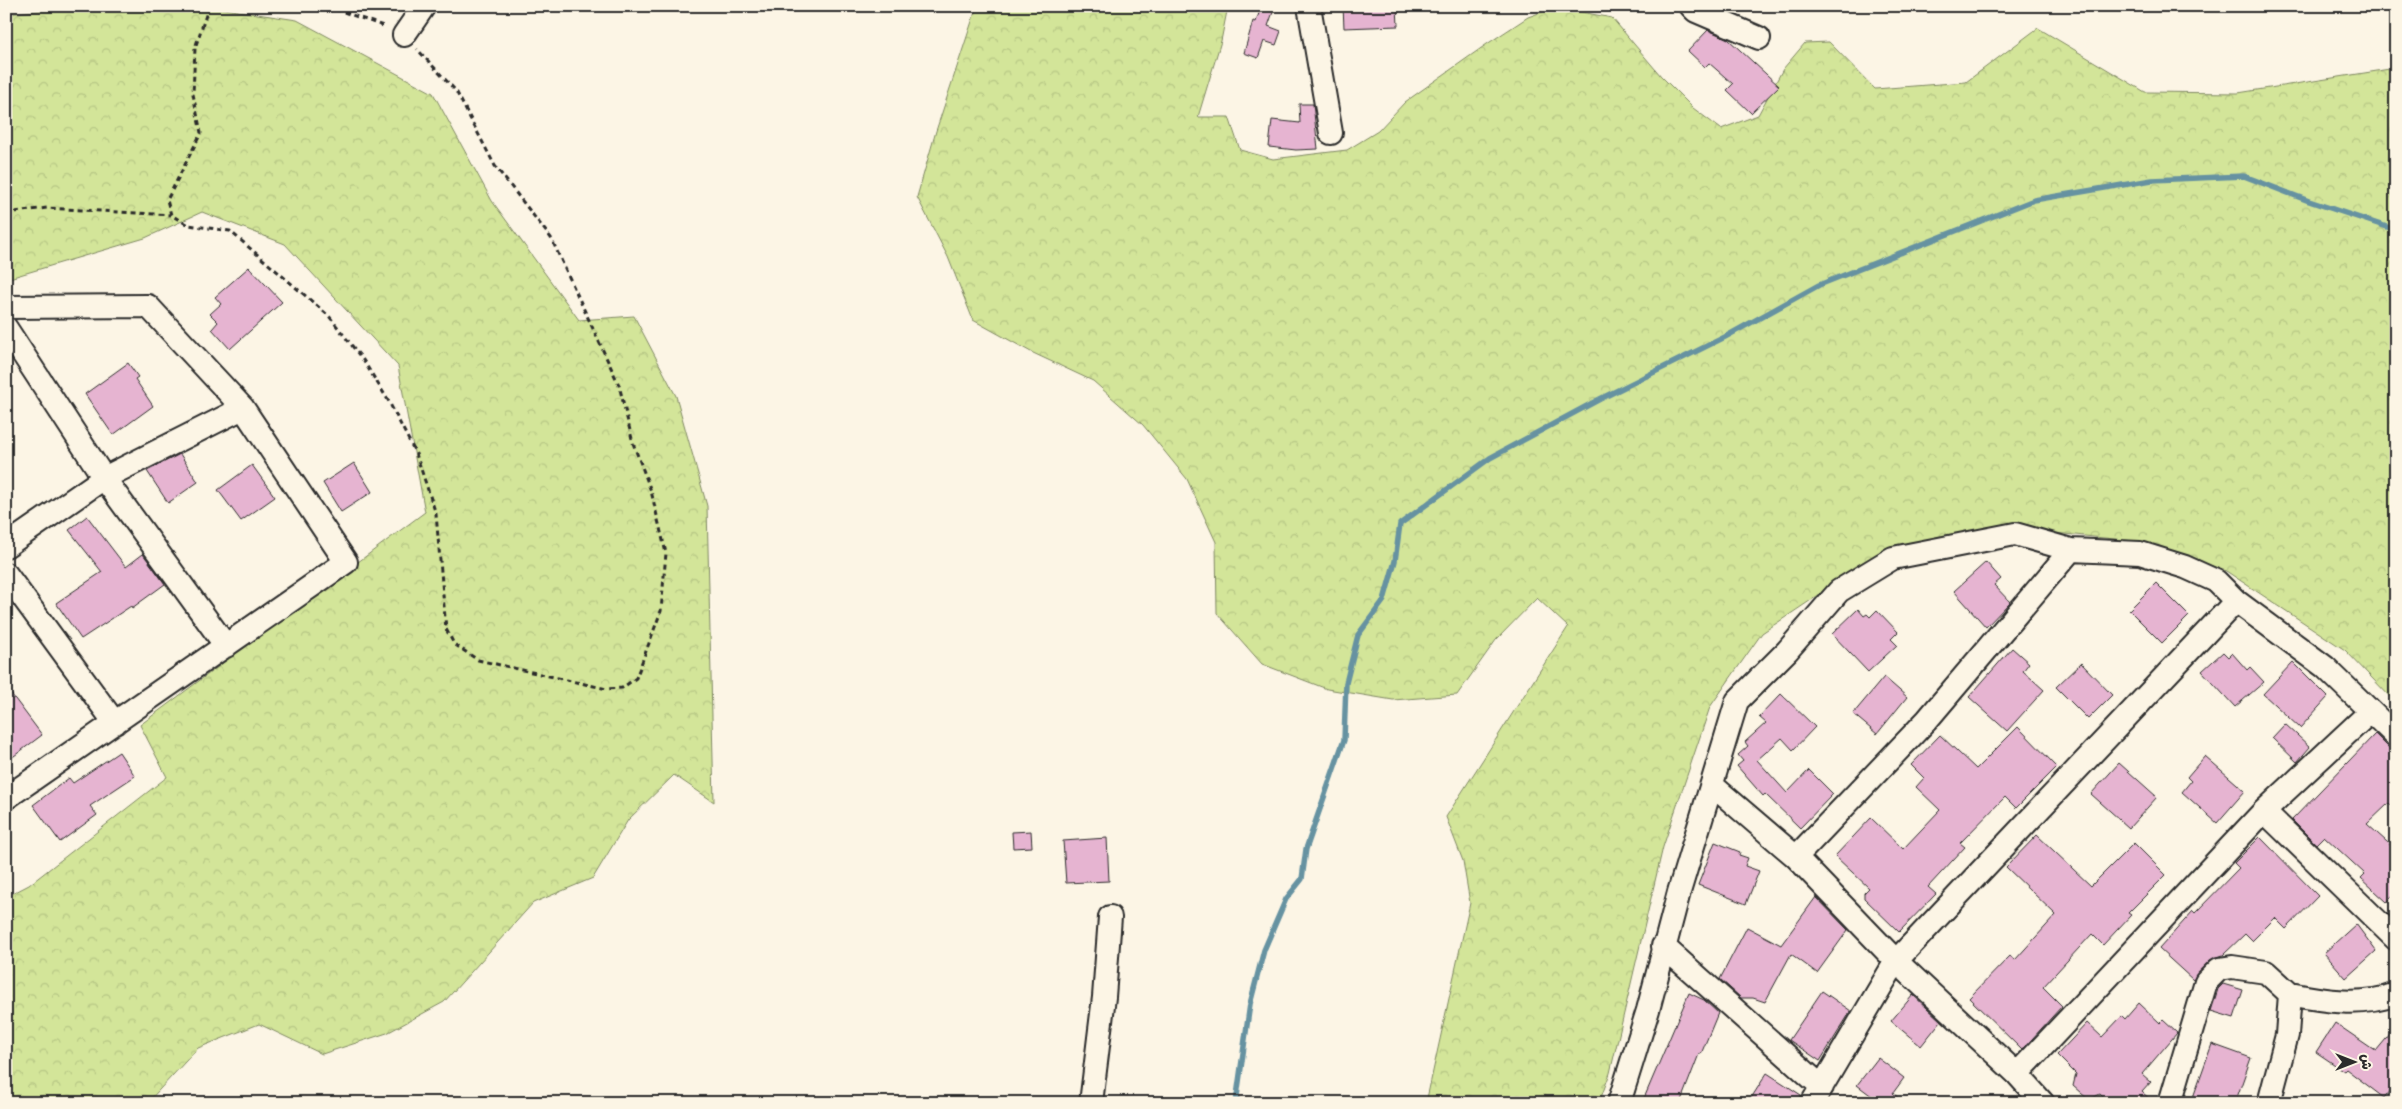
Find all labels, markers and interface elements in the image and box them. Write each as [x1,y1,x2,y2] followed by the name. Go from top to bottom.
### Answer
[2330,1036,2380,1086] north arrow
[2358,1054,2375,1070] text: ش

